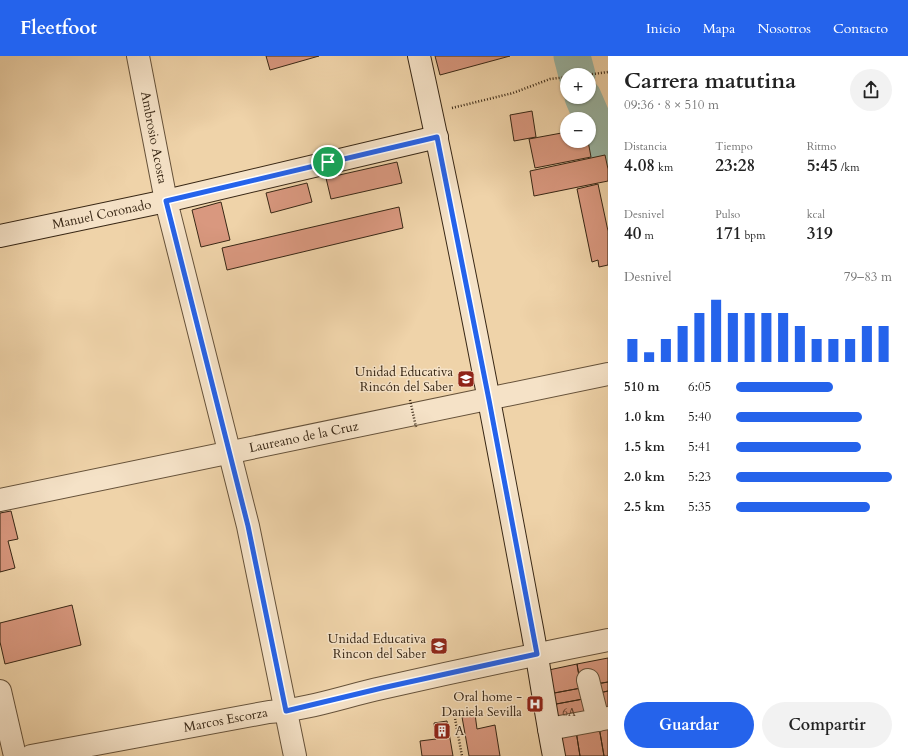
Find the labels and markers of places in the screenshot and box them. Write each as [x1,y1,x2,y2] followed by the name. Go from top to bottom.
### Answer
[311,145,345,179] pin
[355,363,453,396] place label: Unidad Educativa Rincón del Saber
[456,369,476,389] school or university icon: Unidad Educativa Rincón del Saber
[328,630,426,663] place label: Unidad Educativa Rincon del Saber
[429,636,449,656] school or university icon: Unidad Educativa Rincon del Saber
[442,688,522,721] place label: Oral home - Daniela Sevilla
[525,694,545,714] hospital icon: Oral home - Daniela Sevilla
[432,721,452,741] building icon: A
[455,722,465,740] place label: A

